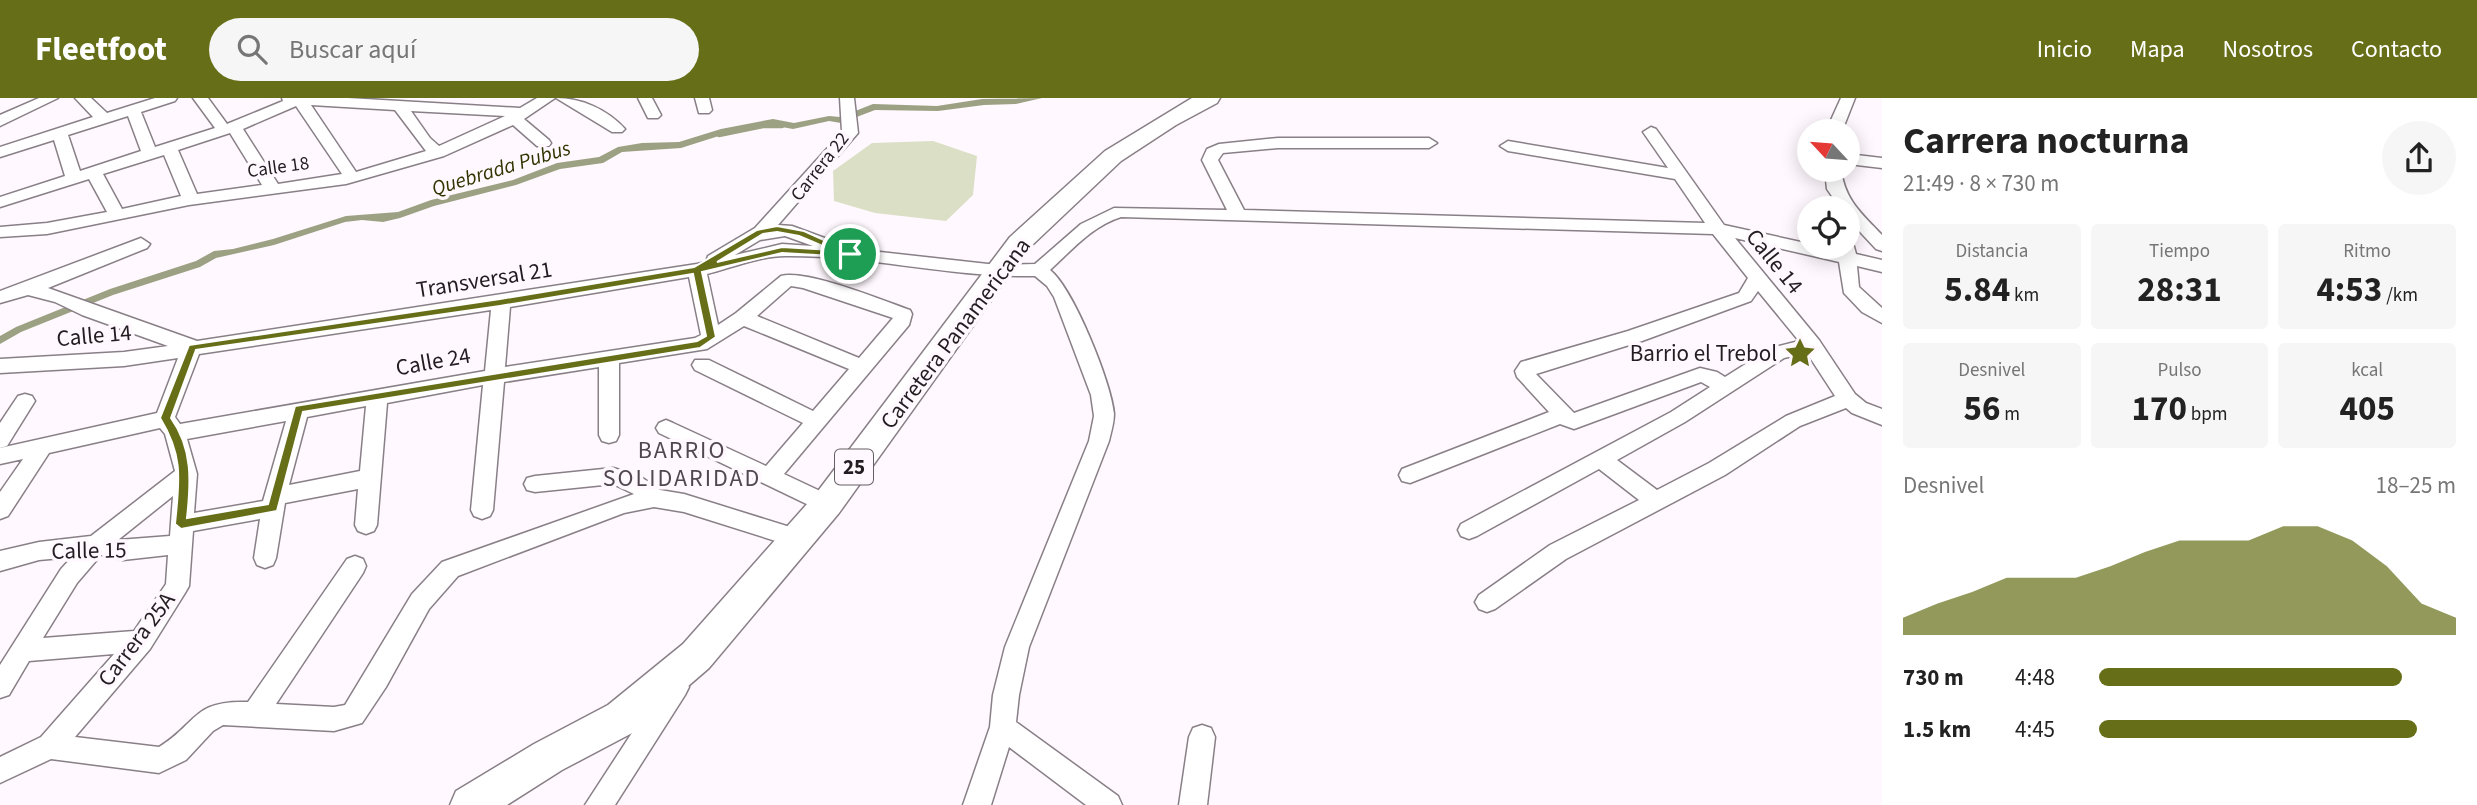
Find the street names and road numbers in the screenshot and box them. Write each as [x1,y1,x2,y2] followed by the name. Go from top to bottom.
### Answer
[785,127,856,207] street label: Carrera 22
[246,150,311,185] street label: Calle 18
[1738,222,1811,301] street label: Calle 14
[872,231,1038,436] street label: Carretera Panamericana
[414,252,554,307] street label: Transversal 21
[55,316,133,355] street label: Calle 14
[393,339,473,384] street label: Calle 24
[835,450,873,484] road number: 25
[51,533,127,568] street label: Calle 15
[90,585,183,693] street label: Carrera 25A

